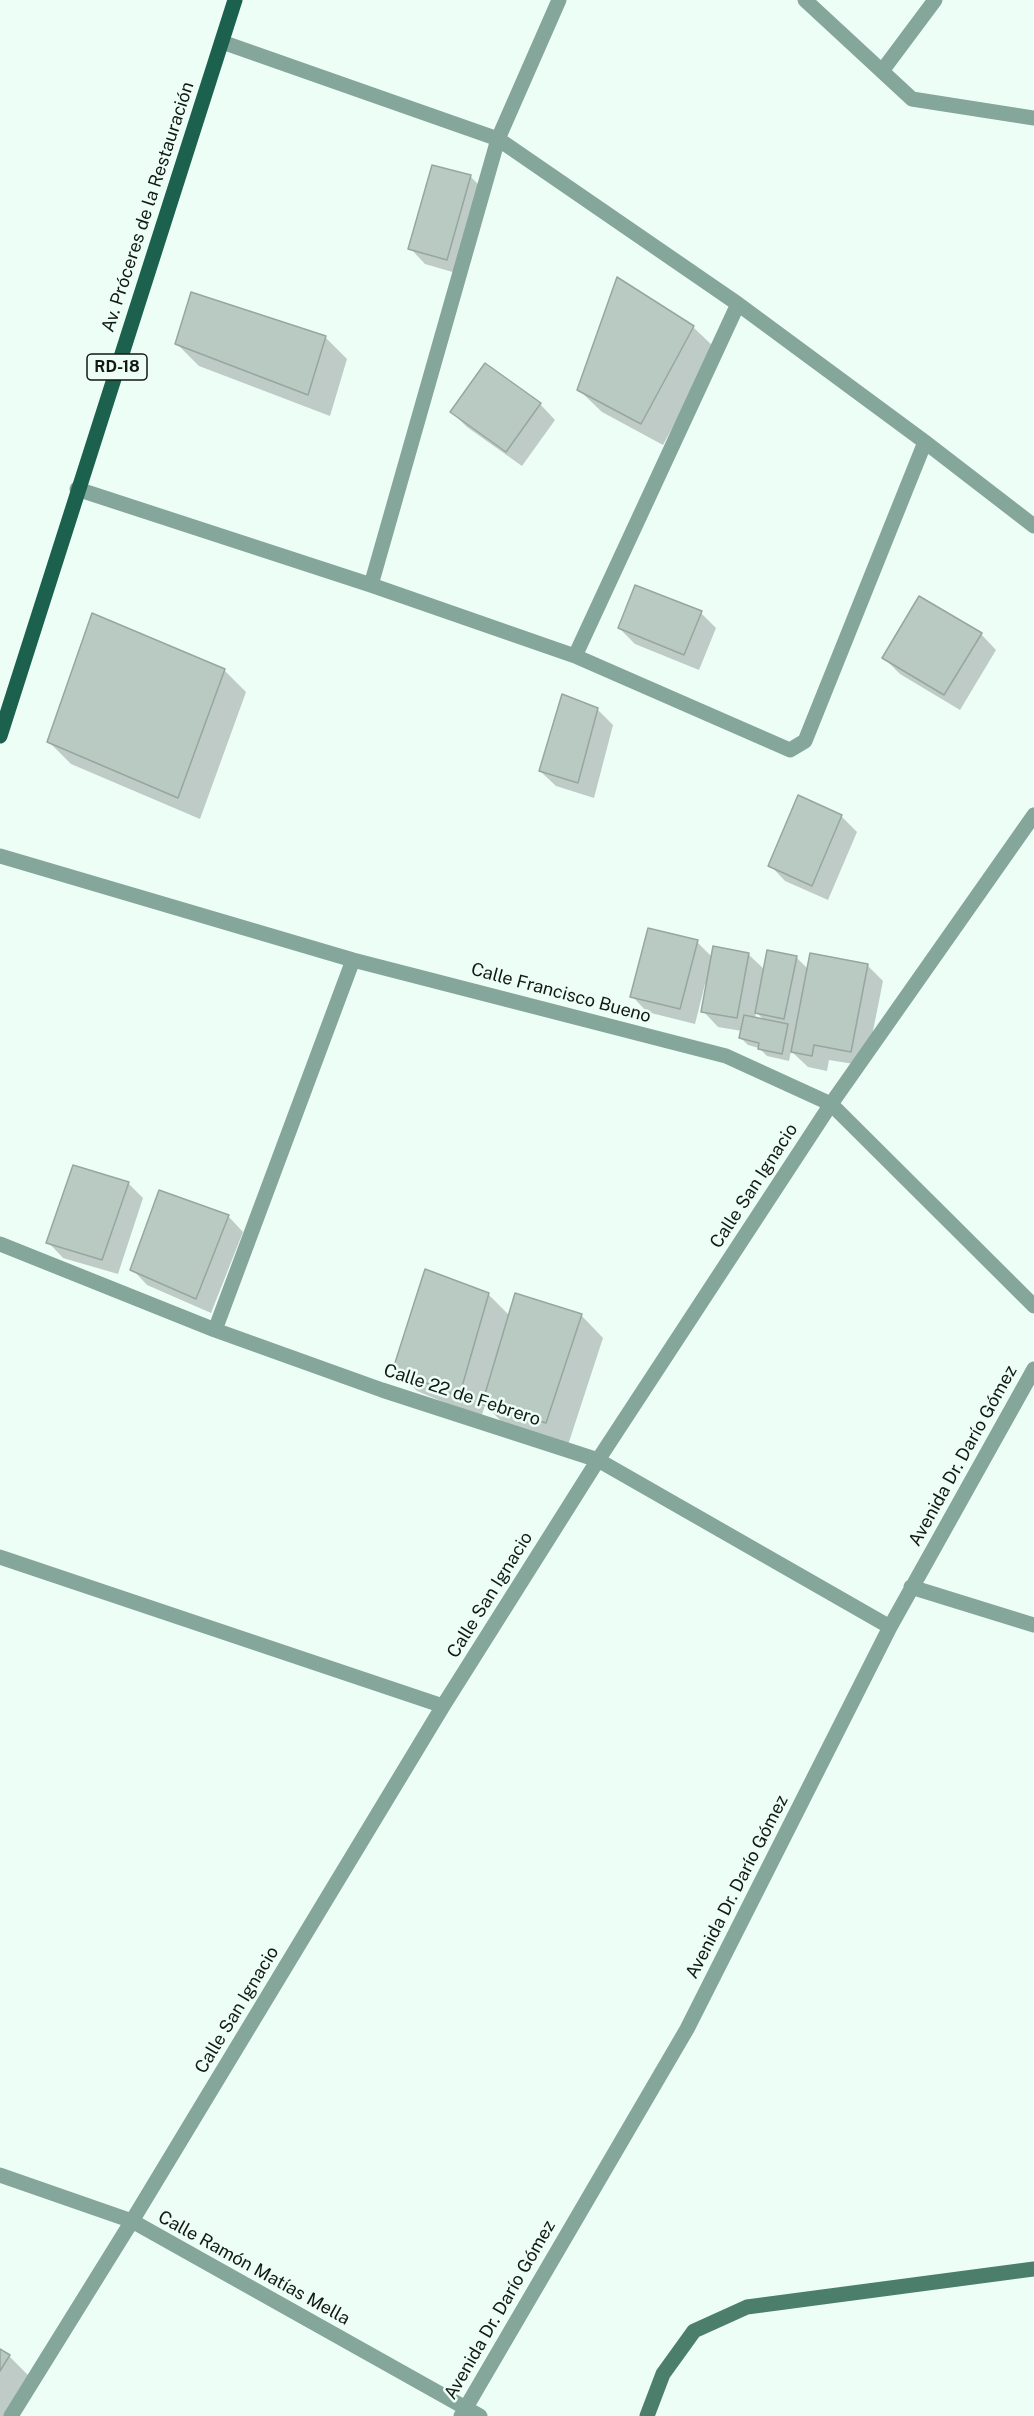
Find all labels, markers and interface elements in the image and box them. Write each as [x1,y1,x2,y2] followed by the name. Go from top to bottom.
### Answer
[97,79,199,335] street label: Av. Próceres de la Restauración
[87,354,147,380] road number: RD-18
[469,959,653,1027] street label: Calle Francisco Bueno
[706,1120,802,1252] street label: Calle San Ignacio
[381,1359,543,1431] street label: Calle 22 de Febrero
[904,1362,1022,1550] street label: Avenida Dr. Darío Gómez
[443,1528,537,1662] street label: Calle San Ignacio
[681,1792,793,1982] street label: Avenida Dr. Darío Gómez
[191,1943,283,2077] street label: Calle San Ignacio
[154,2206,354,2330] street label: Calle Ramón Matías Mella
[440,2217,560,2403] street label: Avenida Dr. Darío Gómez

